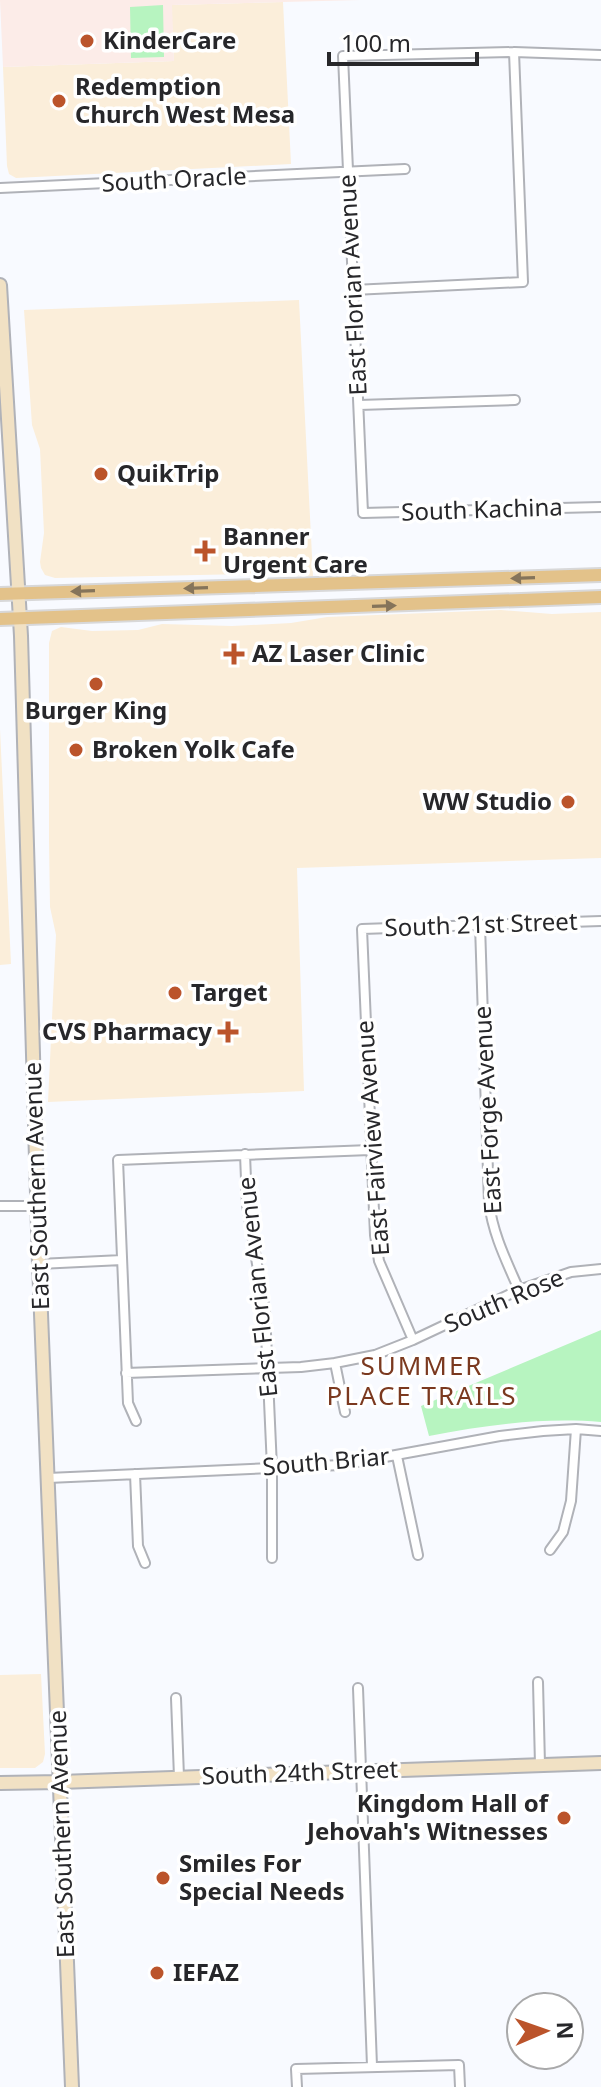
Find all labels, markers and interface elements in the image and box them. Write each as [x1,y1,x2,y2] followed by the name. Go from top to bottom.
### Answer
[329,16,477,66] scale bar
[103,23,236,56] place label: KinderCare
[341,26,411,59] text: 100 m
[78,32,96,50] marker: KinderCare
[75,69,295,130] place label: Redemption Church West Mesa
[50,92,68,110] marker: Redemption Church West Mesa
[101,158,247,199] street label: South Oracle
[329,174,374,396] street label: East Florian Avenue
[117,456,219,489] place label: QuikTrip
[92,465,110,483] marker: QuikTrip
[401,489,563,528] street label: South Kachina
[223,519,368,580] place label: Banner Urgent Care
[194,540,216,562] marker: Banner Urgent Care
[510,571,535,584] one-way arrow
[183,582,208,594] one-way arrow
[70,585,95,598] one-way arrow
[372,599,397,612] one-way arrow
[252,636,425,669] place label: AZ Laser Clinic
[223,643,245,665] marker: AZ Laser Clinic
[87,675,105,693] marker: Burger King
[25,693,167,726] place label: Burger King
[92,732,295,765] place label: Broken Yolk Cafe
[67,741,85,759] marker: Broken Yolk Cafe
[423,784,552,817] place label: WW Studio
[559,793,577,811] marker: WW Studio
[384,904,578,943] street label: South 21st Street
[191,975,268,1008] place label: Target
[166,984,184,1002] marker: Target
[465,1005,508,1215] street label: East Forge Avenue
[42,1014,212,1047] place label: CVS Pharmacy
[347,1019,396,1257] street label: East Fairview Avenue
[219,1023,237,1041] marker: CVS Pharmacy
[15,1062,56,1311] street label: East Southern Avenue
[229,1175,284,1399] street label: East Florian Avenue
[439,1260,568,1340] street label: South Rose
[326,1347,518,1413] district label: SUMMER PLACE TRAILS
[261,1439,391,1482] street label: South Briar
[40,1710,81,1959] street label: East Southern Avenue
[201,1752,399,1791] street label: South 24th Street
[305,1786,550,1847] place label: Kingdom Hall of Jehovah's Witnesses
[555,1809,573,1827] marker: Kingdom Hall of Jehovah's Witnesses
[179,1846,344,1907] place label: Smiles For Special Needs
[154,1869,172,1887] marker: Smiles For Special Needs
[173,1955,239,1988] place label: IEFAZ
[148,1964,166,1982] marker: IEFAZ
[505,1991,585,2071] north arrow
[551,2021,581,2040] text: N

